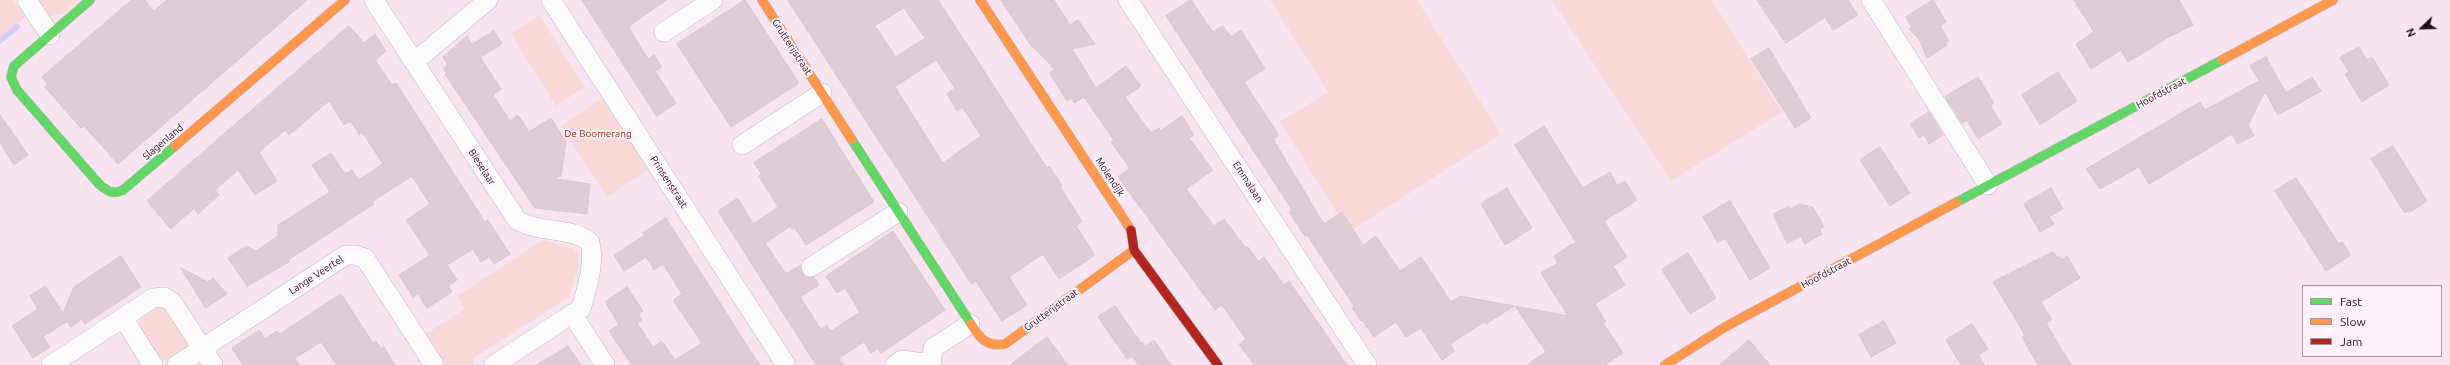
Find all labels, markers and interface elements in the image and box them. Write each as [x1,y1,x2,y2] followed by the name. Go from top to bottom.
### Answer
[2402,8,2442,48] north arrow
[769,17,815,77] street label: Grutterijstraat
[2404,27,2418,39] text: N
[2134,75,2188,111] street label: Hoofdstraat
[140,122,186,162] street label: Slagenland
[564,128,632,140] park label: De Boomerang
[466,147,498,187] street label: Bieselaar
[648,154,690,210] street label: Prinsenstraat
[1093,155,1127,199] street label: Molendijk
[1230,159,1266,205] street label: Emmalaan
[287,253,345,297] street label: Lange Veertel
[1799,255,1853,291] street label: Hoofdstraat
[2302,285,2442,357] legend
[1021,286,1081,334] street label: Grutterijstraat
[2340,295,2362,308] text: Fast
[2340,315,2366,328] text: Slow
[2340,335,2362,348] text: Jam

